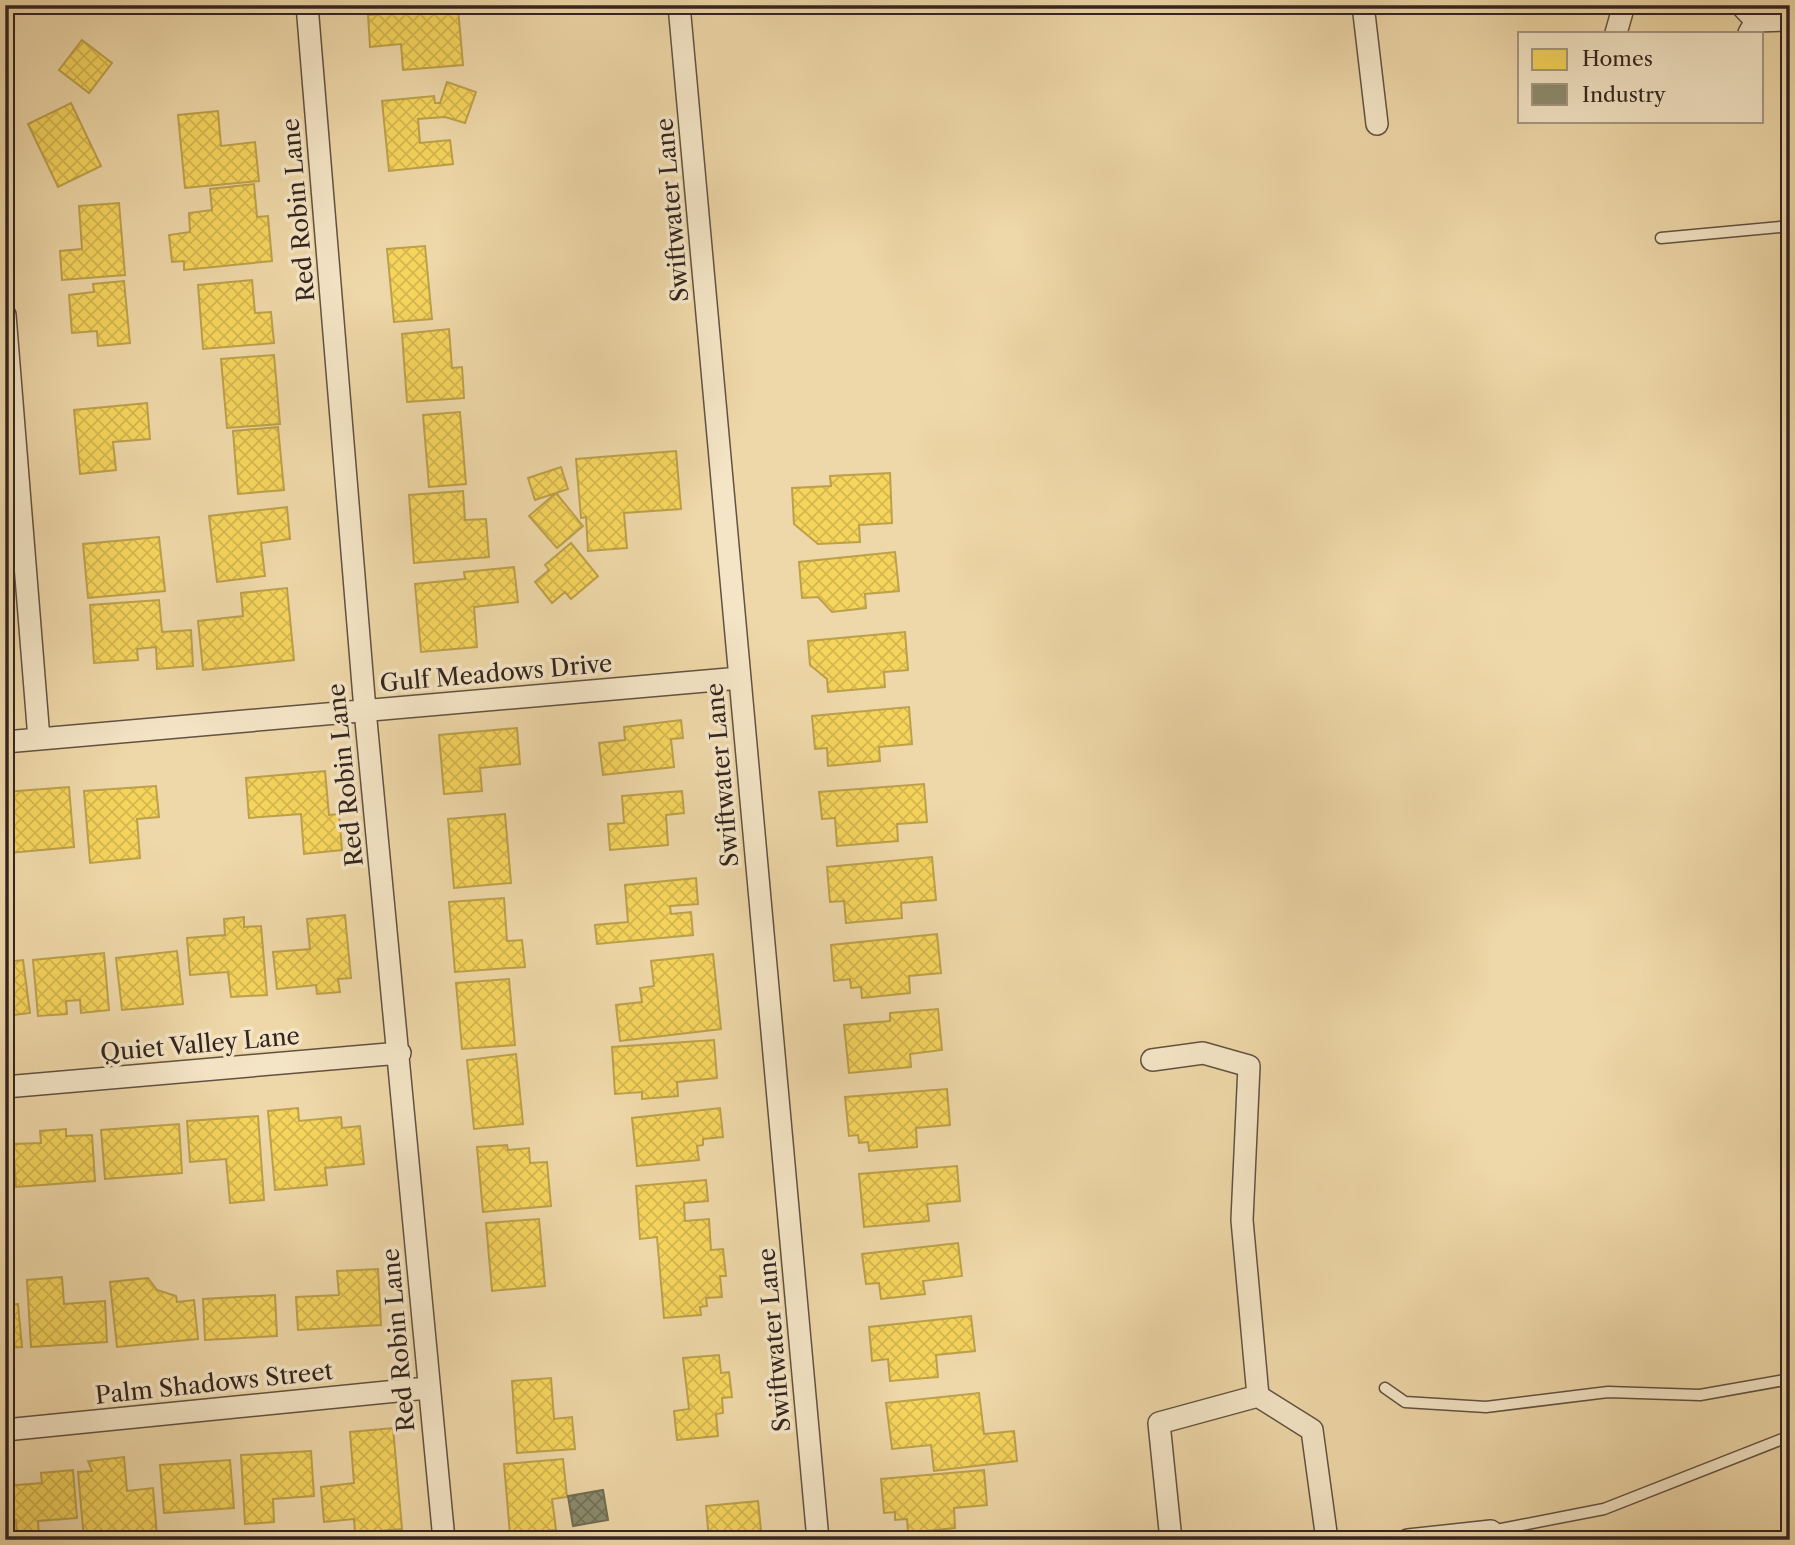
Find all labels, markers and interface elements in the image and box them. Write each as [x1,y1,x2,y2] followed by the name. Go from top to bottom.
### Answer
[1518,32,1764,122] legend
[1582,46,1653,71] text: Homes
[1582,82,1666,107] text: Industry
[276,117,320,303] street label: Red Robin Lane
[650,117,694,303] street label: Swiftwater Lane
[379,648,613,698] street label: Gulf Meadows Drive
[321,682,369,868] street label: Red Robin Lane
[700,682,744,868] street label: Swiftwater Lane
[99,1021,301,1067] street label: Quiet Valley Lane
[376,1247,420,1433] street label: Red Robin Lane
[752,1247,796,1433] street label: Swiftwater Lane
[94,1356,335,1410] street label: Palm Shadows Street

